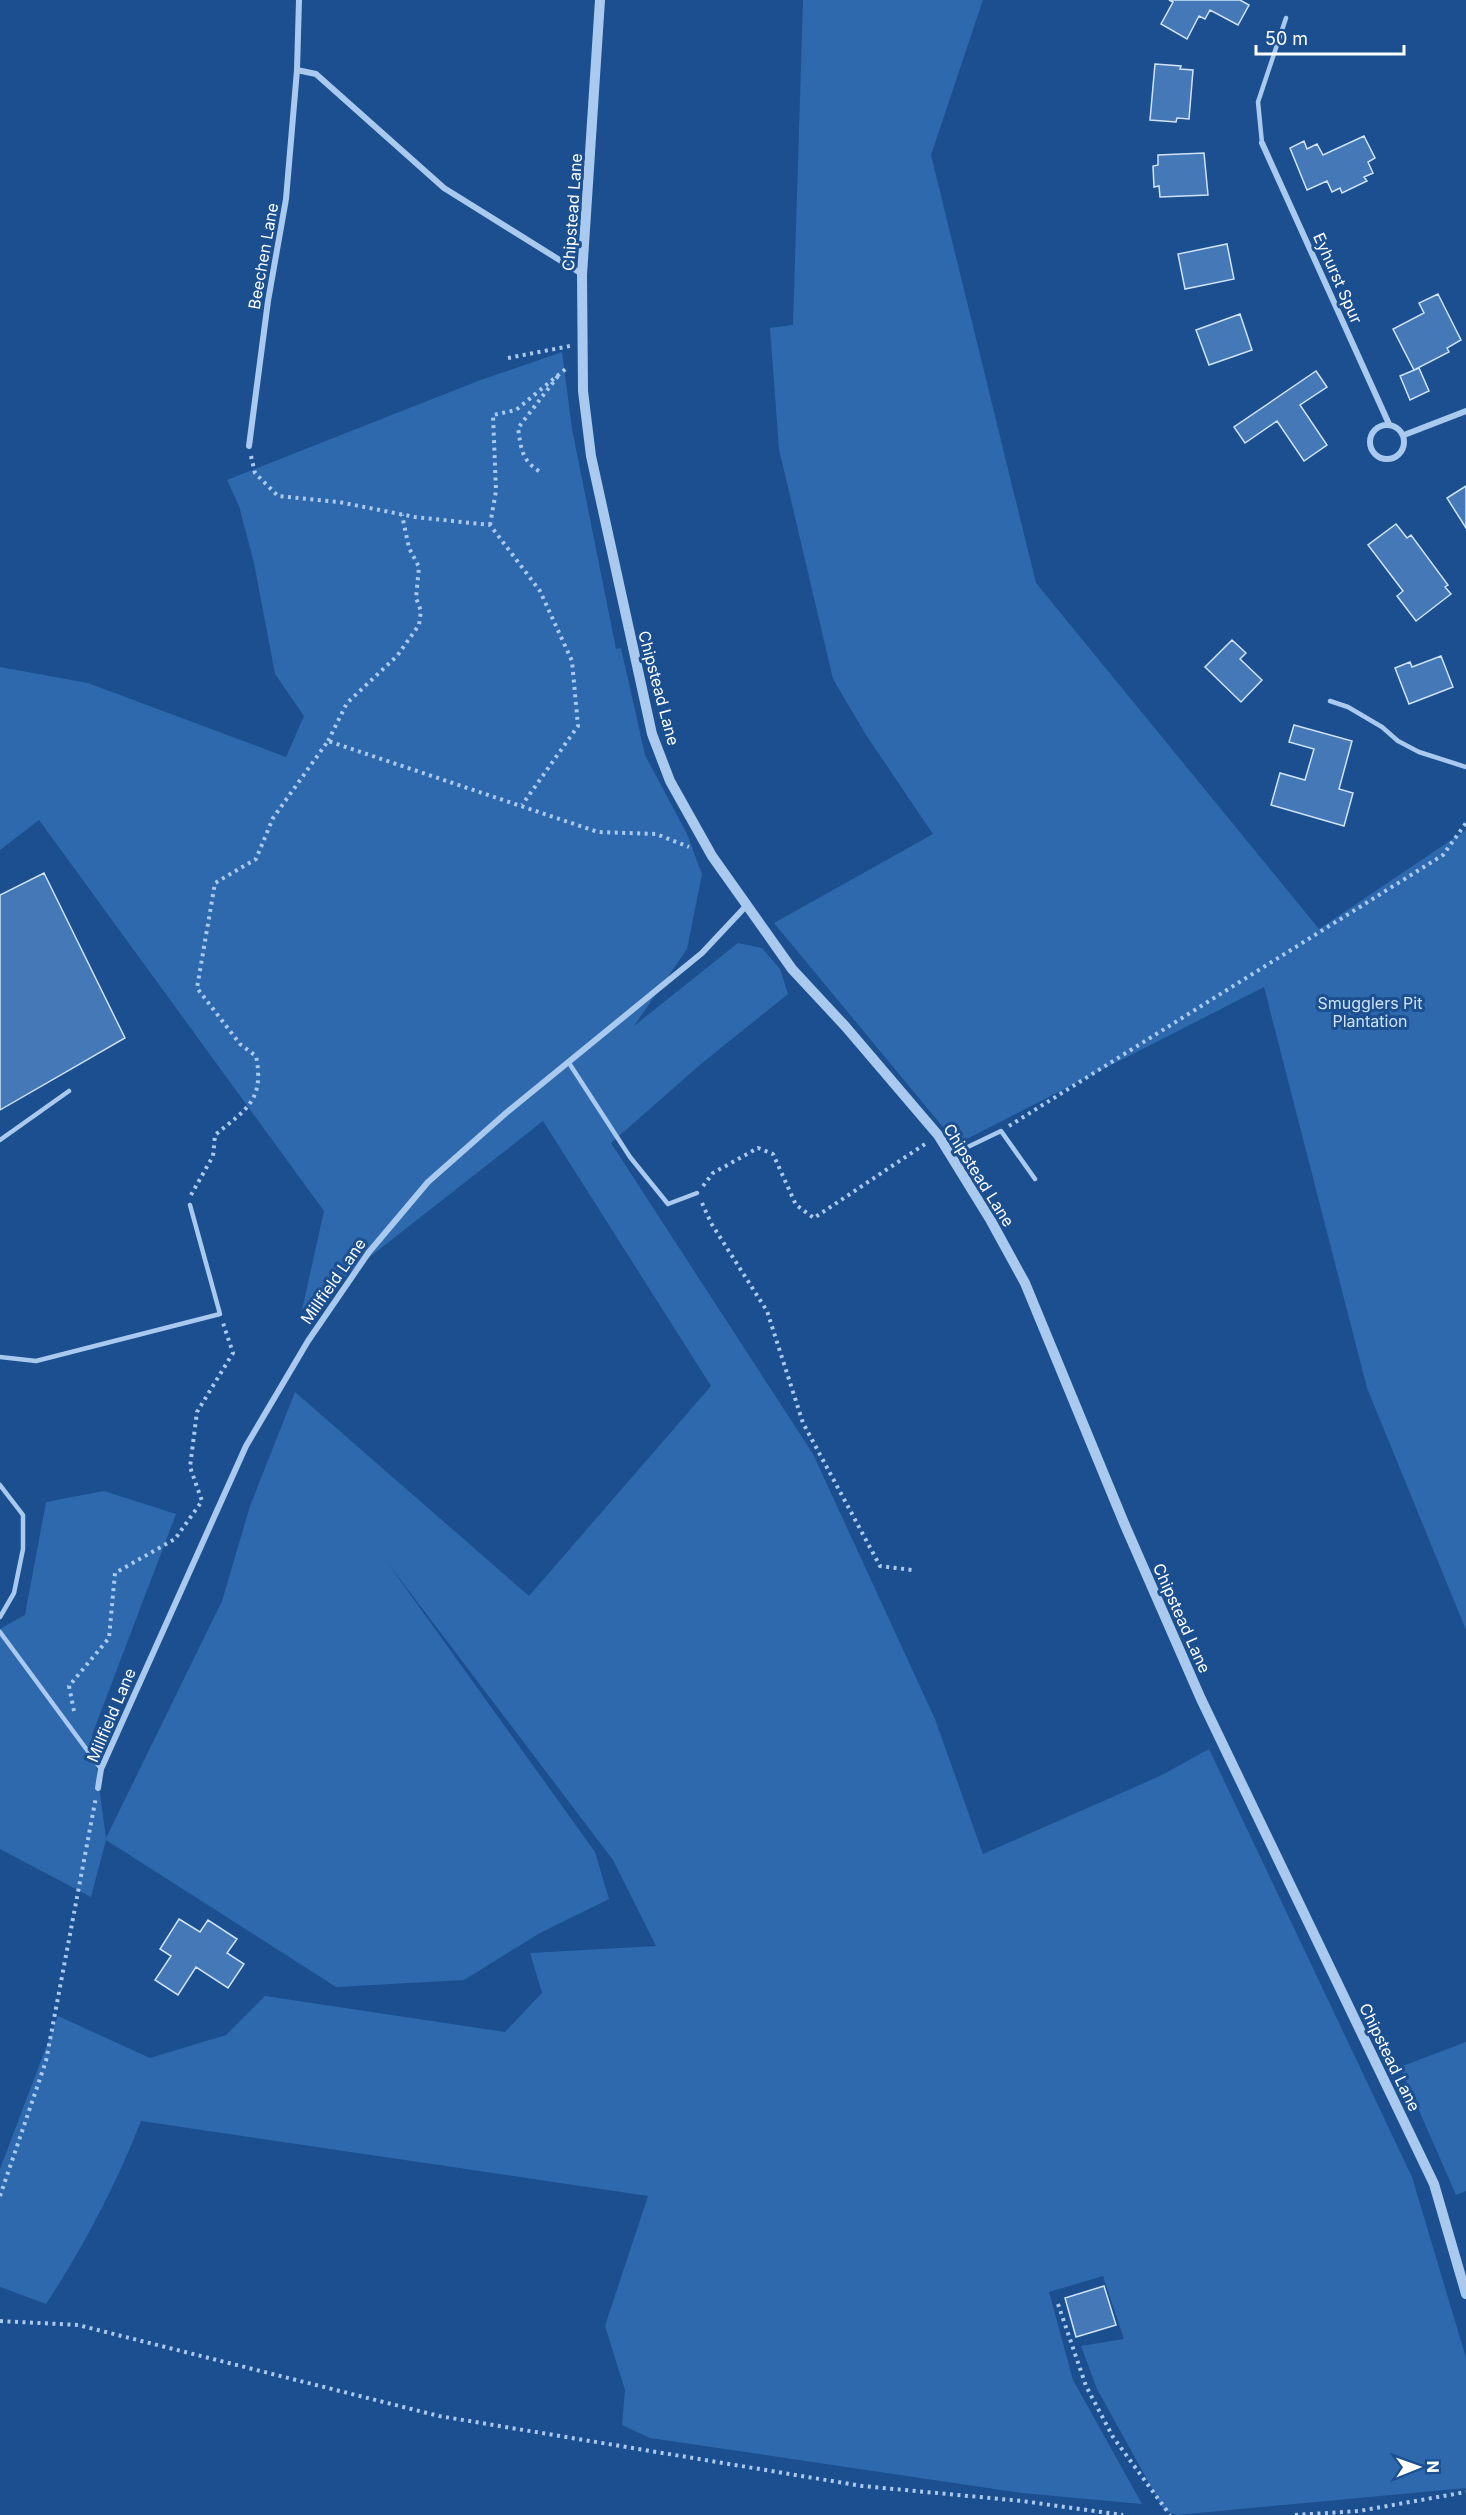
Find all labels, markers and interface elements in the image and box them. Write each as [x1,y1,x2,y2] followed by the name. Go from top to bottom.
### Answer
[1256,18,1404,56] scale bar
[1265,28,1308,49] text: 50 m
[558,152,586,272] street label: Chipstead Lane
[244,201,282,311] street label: Beechen Lane
[1309,229,1367,327] street label: Eyhurst Spur
[634,628,684,748] street label: Chipstead Lane
[1318,993,1422,1031] park label: Smugglers Pit Plantation
[939,1120,1019,1230] street label: Chipstead Lane
[296,1234,370,1328] street label: Millfield Lane
[1149,1560,1215,1676] street label: Chipstead Lane
[82,1665,140,1765] street label: Millfield Lane
[1355,2000,1425,2114] street label: Chipstead Lane
[1388,2437,1448,2497] north arrow
[1423,2460,1443,2473] text: N

